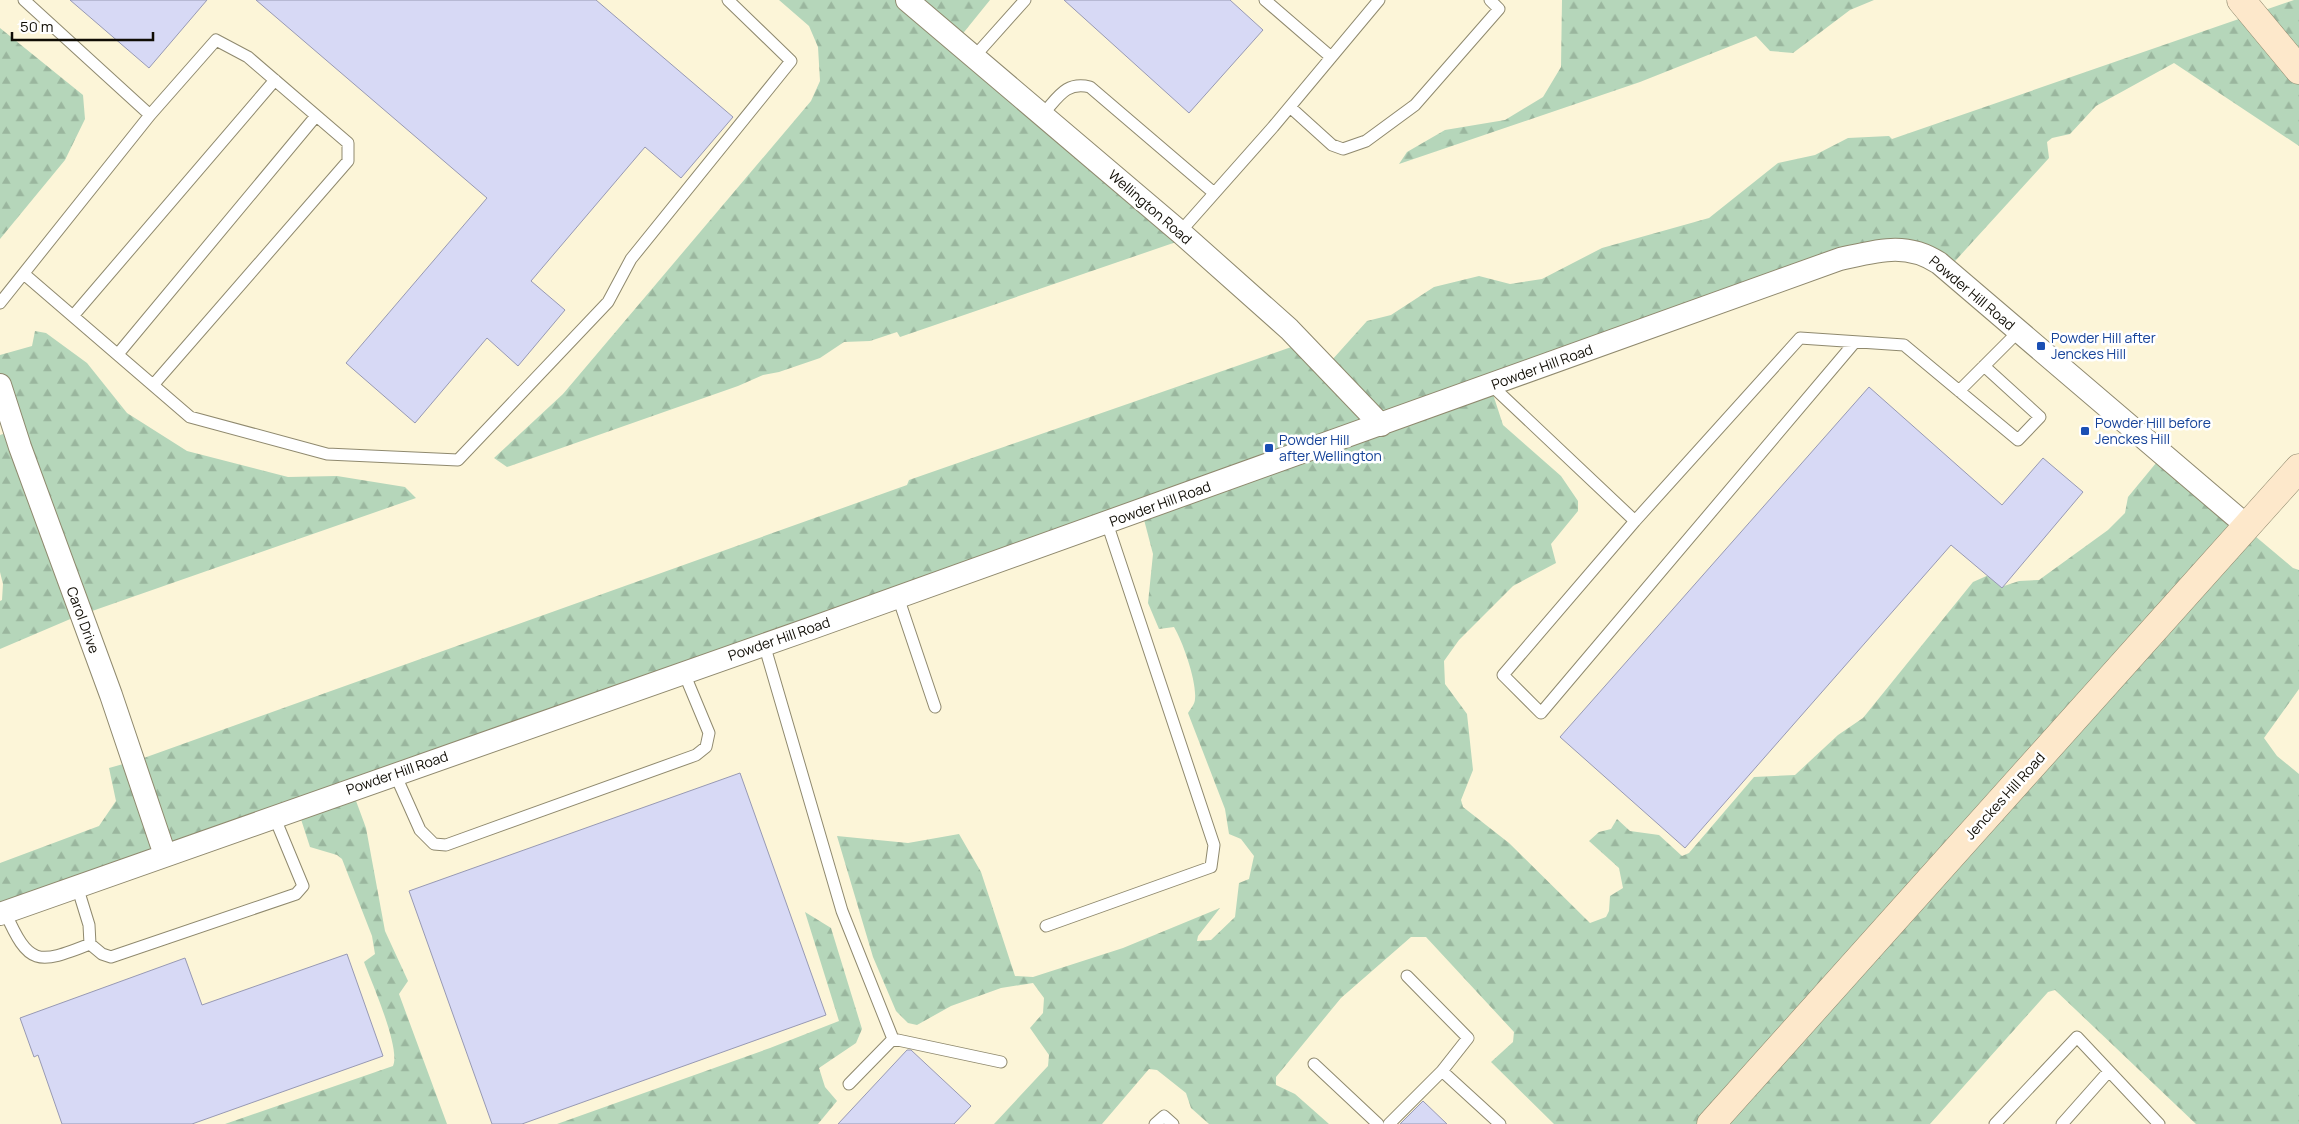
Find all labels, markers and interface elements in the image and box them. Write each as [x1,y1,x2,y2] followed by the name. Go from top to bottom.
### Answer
[12,10,154,42] scale bar
[20,16,54,37] text: 50 m
[1105,165,1196,248] street label: Wellington Road
[1925,251,2019,334] street label: Powder Hill Road
[2051,328,2156,363] place label: Powder Hill after Jenckes Hill
[1489,339,1595,394] street label: Powder Hill Road
[2035,340,2047,352] marker: Powder Hill after Jenckes Hill
[2095,413,2211,448] place label: Powder Hill before Jenckes Hill
[2079,425,2091,437] marker: Powder Hill before Jenckes Hill
[1279,430,1382,465] place label: Powder Hill after Wellington
[1263,442,1275,454] marker: Powder Hill after Wellington
[1107,476,1213,531] street label: Powder Hill Road
[63,584,104,656] street label: Carol Drive
[725,612,832,665] street label: Powder Hill Road
[343,746,450,799] street label: Powder Hill Road
[1960,748,2049,843] street label: Jenckes Hill Road

